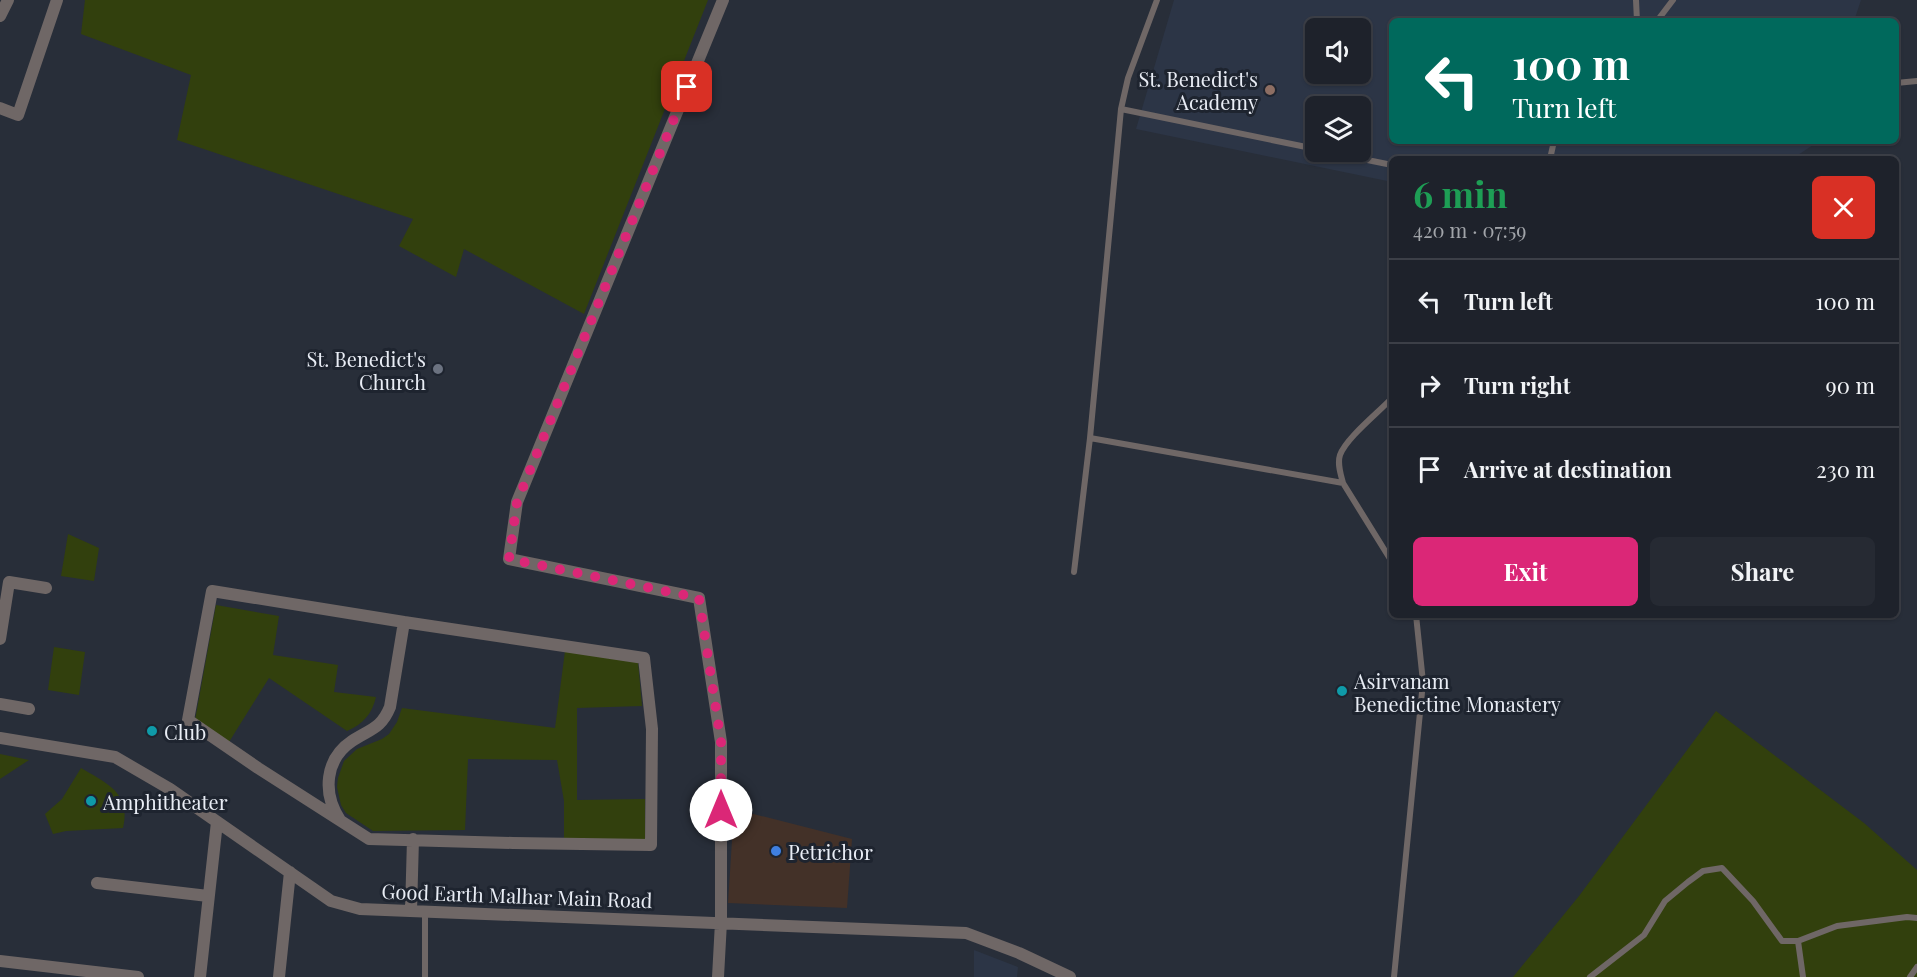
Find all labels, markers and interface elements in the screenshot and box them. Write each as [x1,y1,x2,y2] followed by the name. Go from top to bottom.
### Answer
[1305,18,1371,162] map controls
[1305,18,1371,84] button: sound
[1512,35,1630,91] text: 100 m
[1413,42,1491,120] icon: left
[661,61,712,112] pin
[1138,65,1258,115] place label: St. Benedict's Academy
[670,70,703,103] icon: arrive
[1263,83,1277,97] marker: St. Benedict's Academy
[1512,89,1616,125] text: Turn left
[1305,96,1371,162] button: layers
[1413,169,1508,217] text: 6 min
[1812,176,1875,239] button: close
[1413,216,1526,243] text: 420 m · 07:59
[1413,285,1446,318] icon: left
[1464,286,1553,316] text: Turn left
[1815,286,1875,316] text: 100 m
[306,345,426,395] place label: St. Benedict's Church
[431,362,445,376] marker: St. Benedict's Church
[1413,369,1446,402] icon: right
[1464,370,1570,400] text: Turn right
[1826,370,1875,400] text: 90 m
[1413,453,1446,486] icon: arrive
[1464,454,1672,484] text: Arrive at destination
[1816,454,1875,484] text: 230 m
[1413,537,1638,606] button: Exit
[1650,537,1875,606] button: Share
[1353,667,1561,717] place label: Asirvanam Benedictine Monastery
[1335,684,1349,698] marker: Asirvanam Benedictine Monastery
[164,718,206,745] place label: Club
[145,724,159,738] marker: Club
[689,778,753,842] position arrow
[102,788,228,815] place label: Amphitheater
[84,794,98,808] marker: Amphitheater
[788,838,873,865] place label: Petrichor
[769,844,783,858] marker: Petrichor
[381,877,653,913] street label: Good Earth Malhar Main Road

